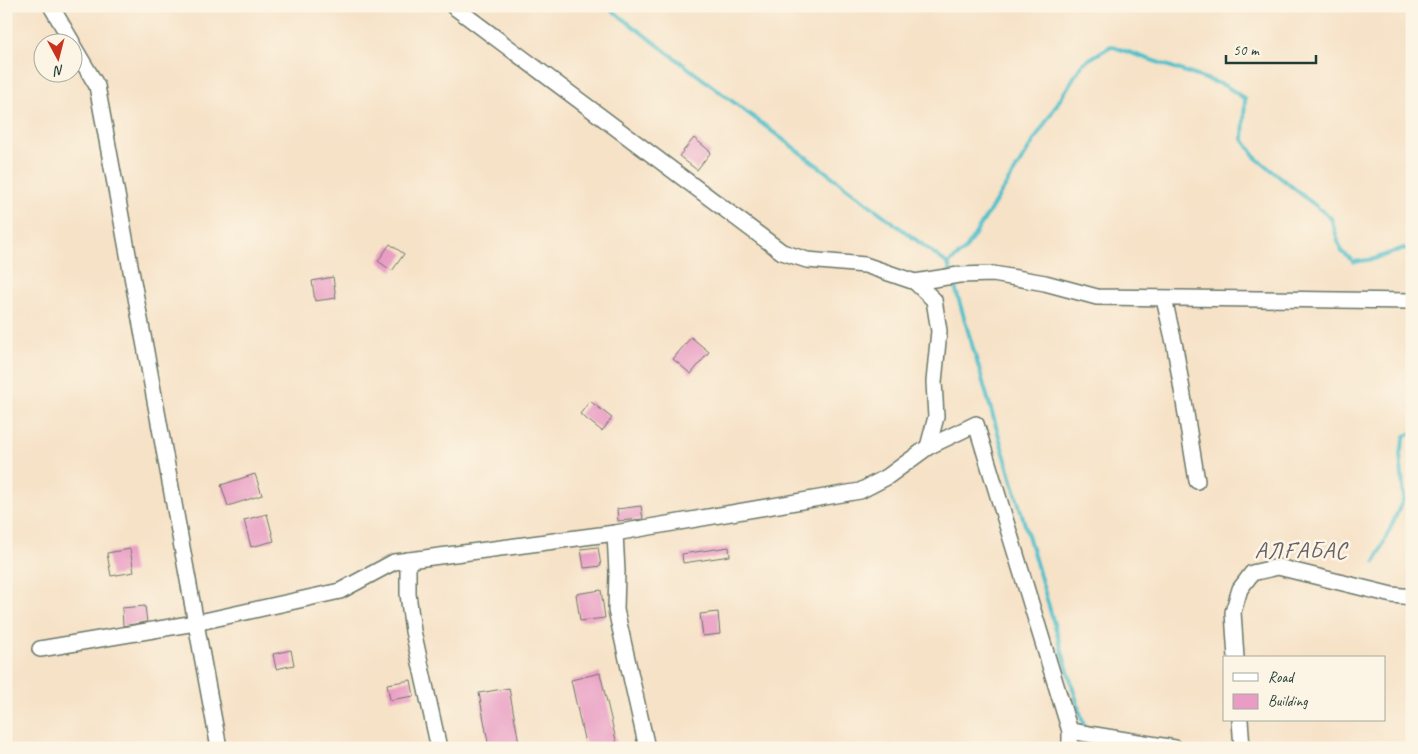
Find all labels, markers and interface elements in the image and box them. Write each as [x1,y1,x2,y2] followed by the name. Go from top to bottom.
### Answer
[32,32,82,82] north arrow
[1226,32,1316,64] scale bar
[1233,41,1260,60] text: 50 m
[52,61,65,80] text: N
[1255,535,1349,565] district label: АЛҒАБАС
[1223,656,1386,722] legend
[1268,668,1295,687] text: Road
[1268,692,1308,711] text: Building

